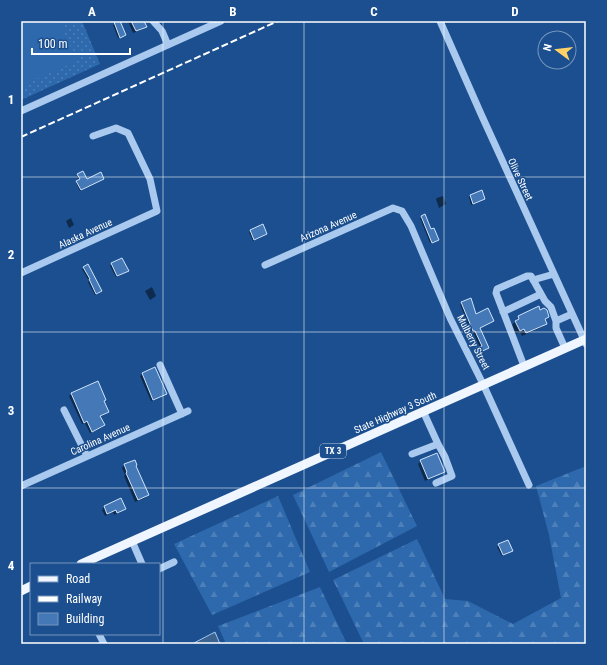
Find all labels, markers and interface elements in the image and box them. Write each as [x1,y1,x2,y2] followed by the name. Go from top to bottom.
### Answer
[88,4,96,19] text: A
[229,4,237,19] text: B
[370,4,378,19] text: C
[511,4,519,19] text: D
[32,30,130,56] scale bar
[537,30,577,70] north arrow
[38,37,68,51] text: 100 m
[541,42,555,52] text: N
[8,92,14,107] text: 1
[506,156,535,202] street label: Olive Street
[298,209,359,244] street label: Arizona Avenue
[57,216,114,251] street label: Alaska Avenue
[8,247,15,262] text: 2
[455,313,492,372] street label: Mulberry Street
[352,389,438,436] street label: State Highway 3 South
[8,403,14,418] text: 3
[69,421,132,457] street label: Carolina Avenue
[320,444,346,458] road number: TX 3
[8,558,15,573] text: 4
[30,563,160,635] legend
[66,572,90,586] text: Road
[66,592,102,606] text: Railway
[66,612,104,626] text: Building

